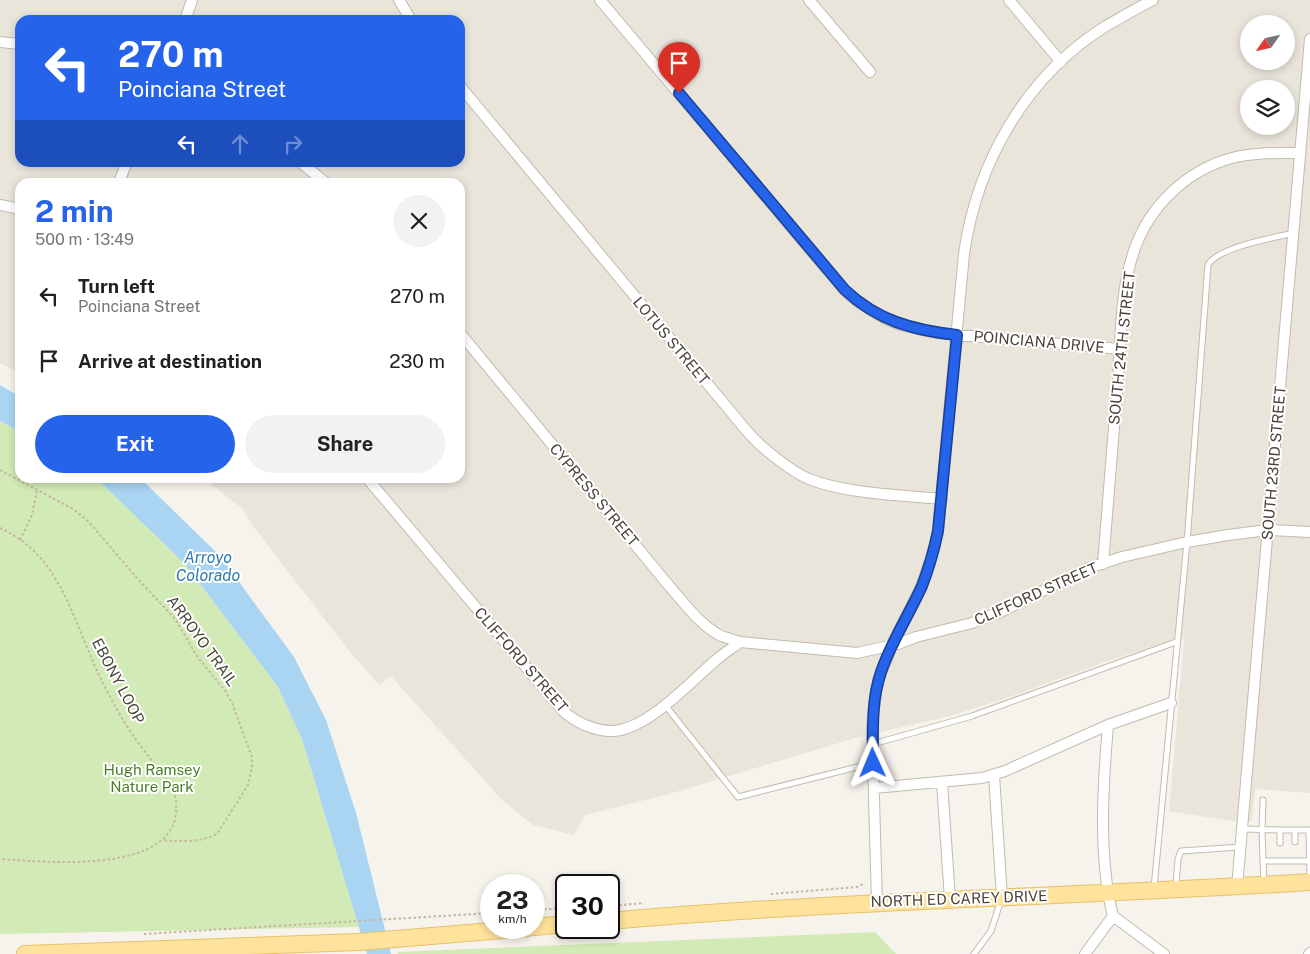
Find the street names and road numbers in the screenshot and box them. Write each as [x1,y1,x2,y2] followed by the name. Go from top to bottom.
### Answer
[1105,270,1138,425] street label: SOUTH 24TH STREET
[630,293,713,388] street label: LOTUS STREET
[973,327,1105,356] street label: POINCIANA DRIVE
[1258,385,1289,541] street label: SOUTH 23RD STREET
[546,440,642,550] street label: CYPRESS STREET
[972,559,1100,628] street label: CLIFFORD STREET
[164,592,241,689] street label: ARROYO TRAIL
[471,604,571,716] street label: CLIFFORD STREET
[89,635,148,727] street label: EBONY LOOP
[870,887,1048,910] street label: NORTH ED CAREY DRIVE

